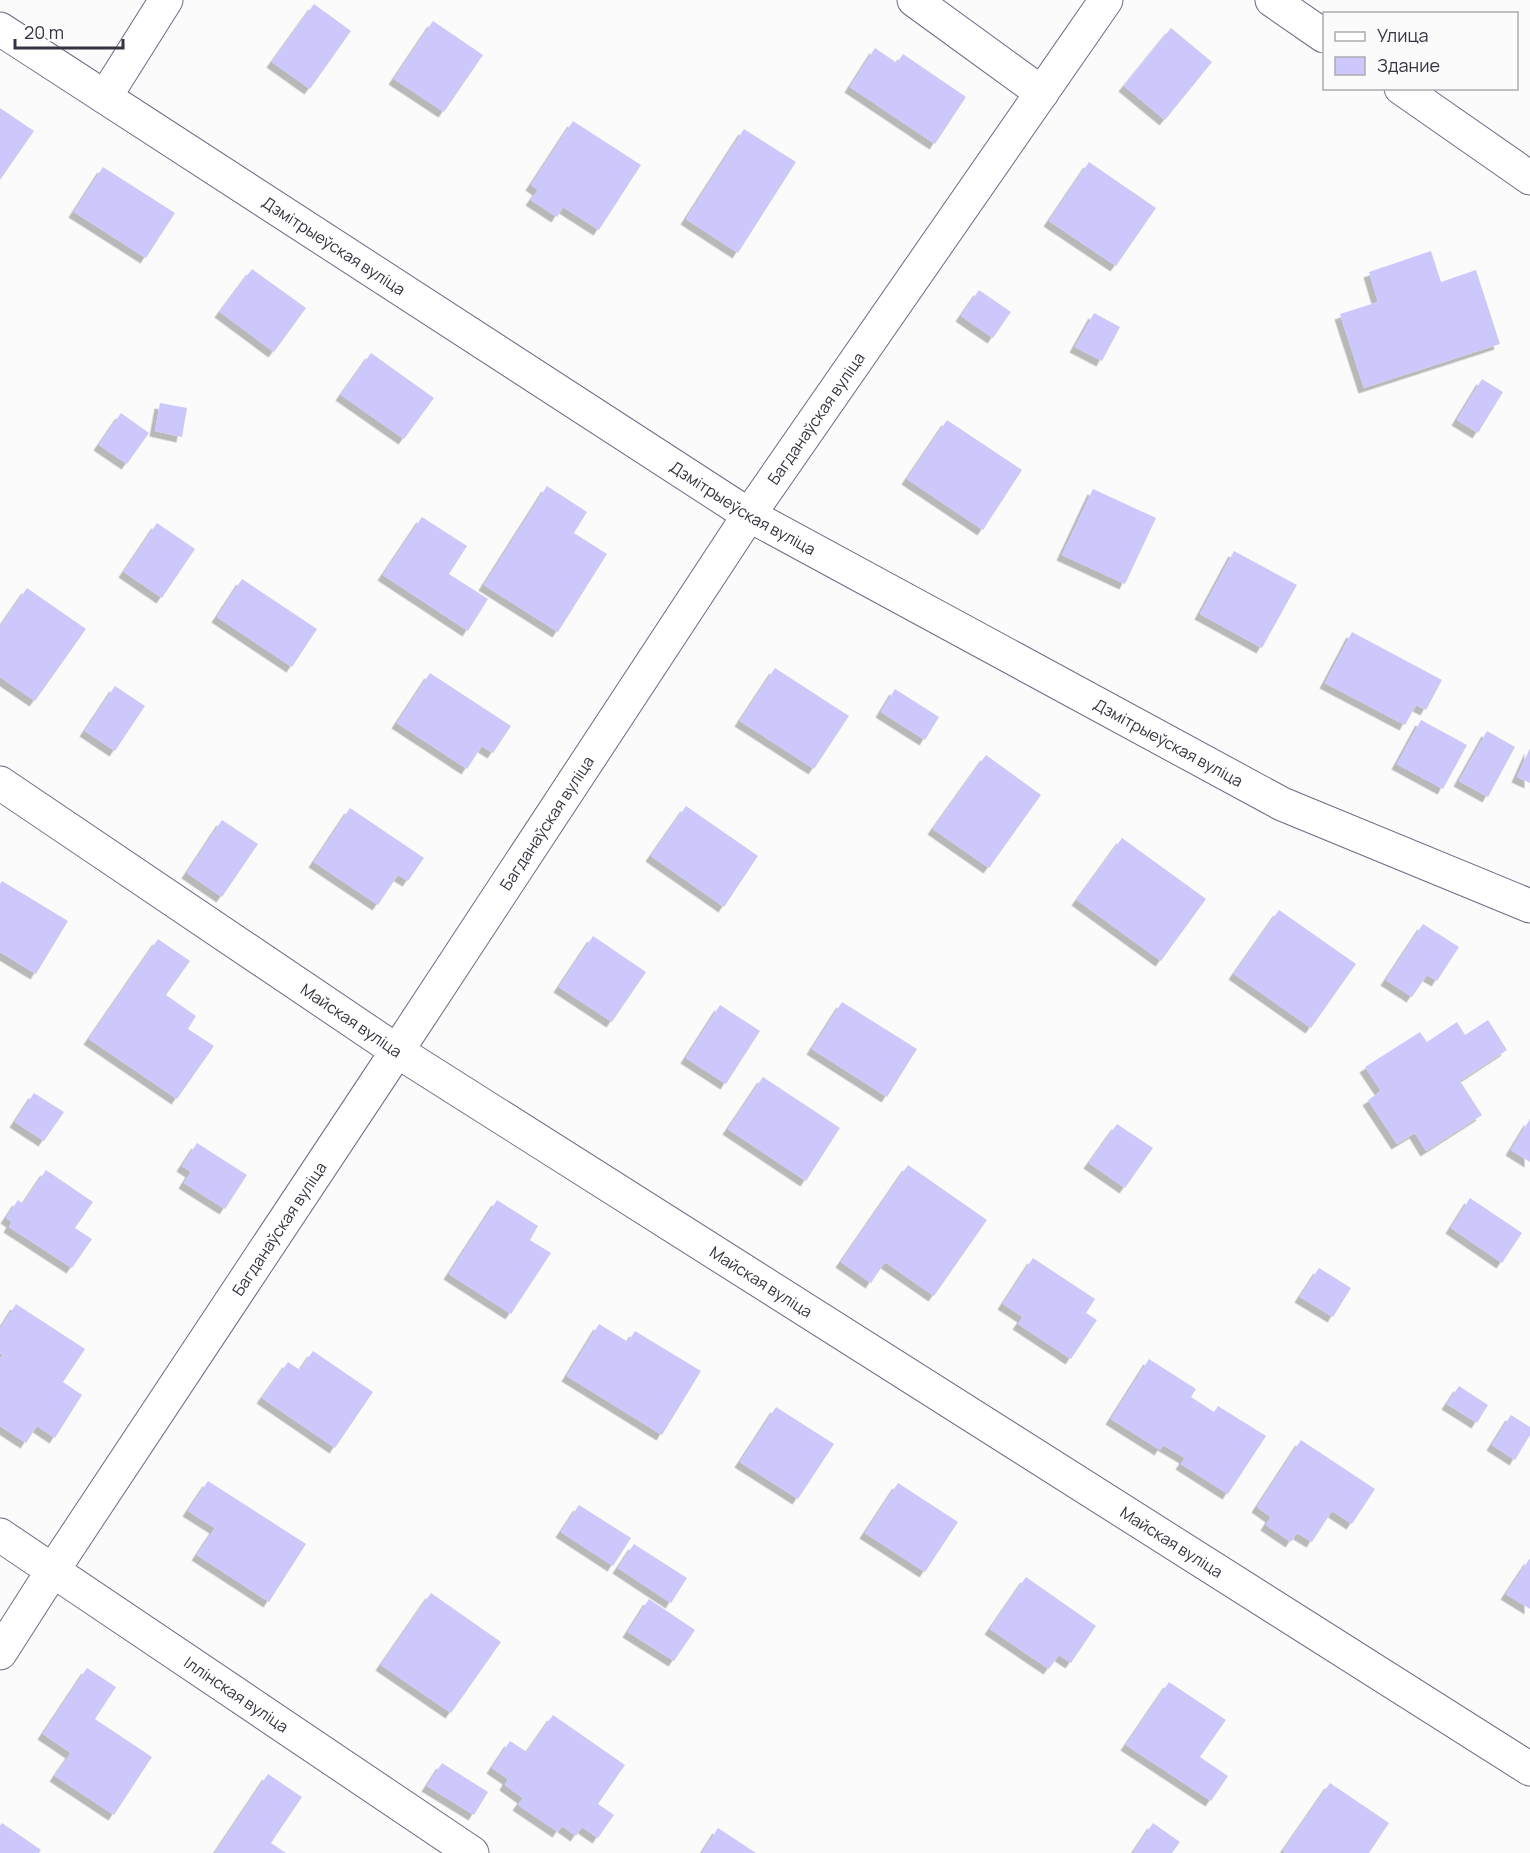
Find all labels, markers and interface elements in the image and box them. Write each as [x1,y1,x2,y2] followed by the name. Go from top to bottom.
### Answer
[15,12,123,50] scale bar
[1323,12,1518,90] legend
[24,20,64,44] text: 20 m
[1377,23,1429,47] text: Улица
[1377,53,1440,77] text: Здание
[258,191,410,300] street label: Дзмітрыеўская вуліца
[762,348,870,489] street label: Багданаўская вуліца
[666,456,820,560] street label: Дзмітрыеўская вуліца
[1090,693,1247,792] street label: Дзмітрыеўская вуліца
[495,751,599,894] street label: Багданаўская вуліца
[297,978,406,1062] street label: Майская вуліца
[227,1157,332,1300] street label: Багданаўская вуліца
[705,1241,817,1322] street label: Майская вуліца
[1116,1501,1227,1583] street label: Майская вуліца
[180,1651,293,1737] street label: Іллінская вуліца

